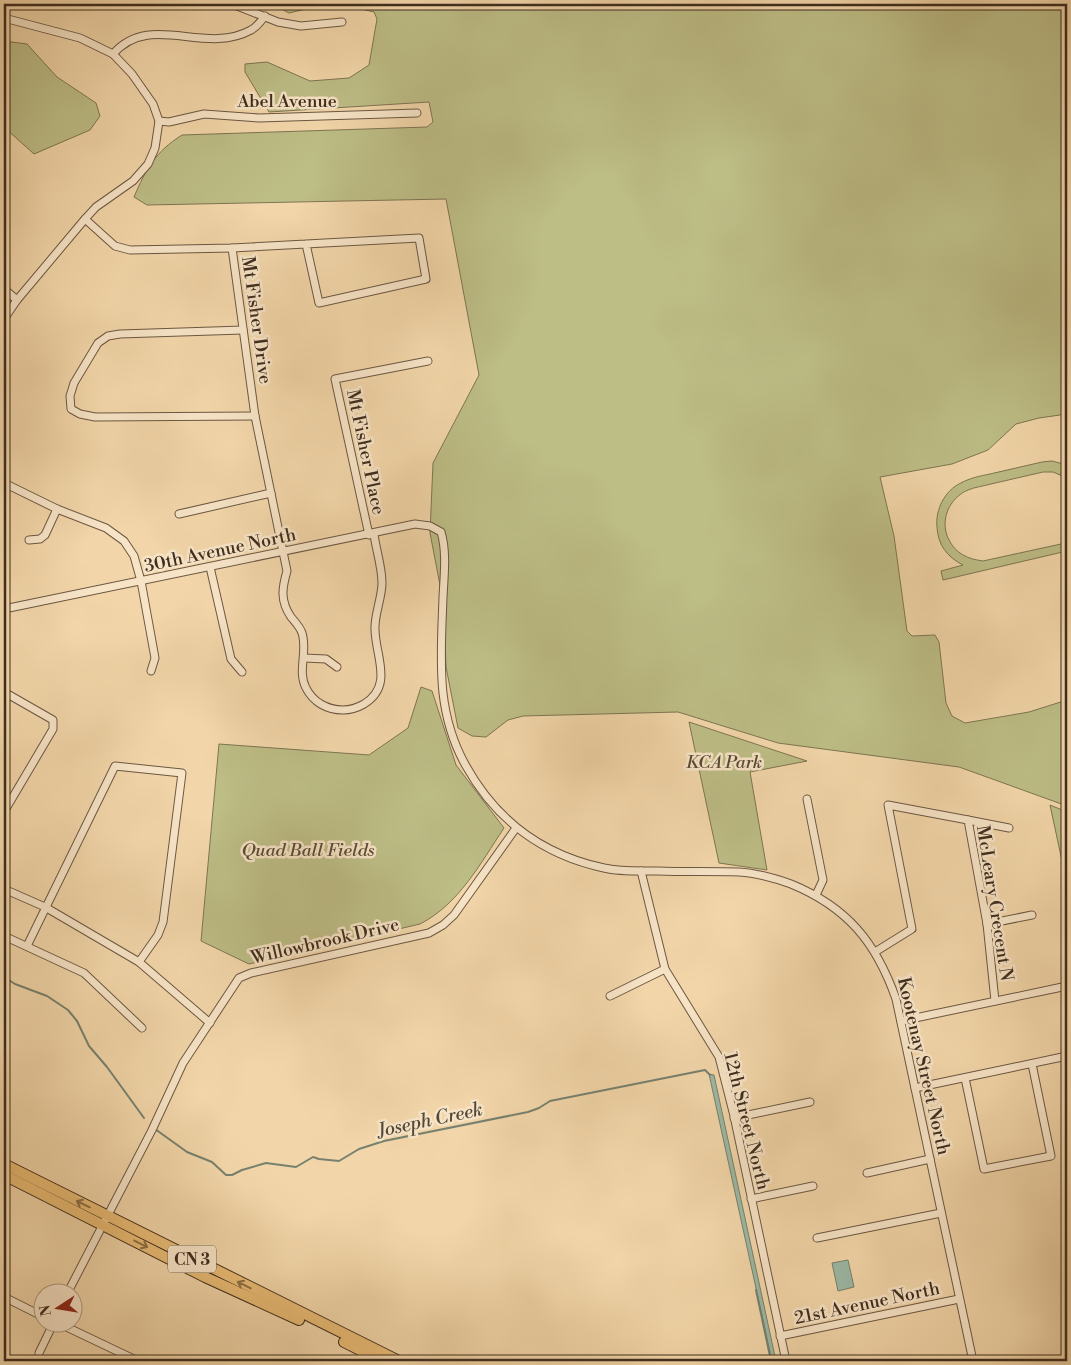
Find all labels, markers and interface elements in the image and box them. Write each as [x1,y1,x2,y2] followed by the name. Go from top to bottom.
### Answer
[236,90,337,113] street label: Abel Avenue
[236,255,277,385] street label: Mt Fisher Drive
[341,387,390,517] street label: Mt Fisher Place
[142,523,298,578] street label: 30th Avenue North
[686,751,762,774] park label: KCA Park
[971,824,1018,983] street label: McLeary Crecent N
[241,839,375,862] park label: Quad Ball Fields
[248,913,401,970] street label: Willowbrook Drive
[892,975,955,1158] street label: Kootenay Street North
[718,1050,775,1193] street label: 12th Street North
[374,1097,485,1143] water label: Joseph Creek
[76,1198,91,1208] one-way arrow
[134,1239,149,1249] one-way arrow
[168,1246,216,1272] road number: CN 3
[792,1277,942,1330] street label: 21st Avenue North
[237,1280,252,1289] one-way arrow
[32,1282,82,1332] north arrow
[36,1303,56,1318] text: N

